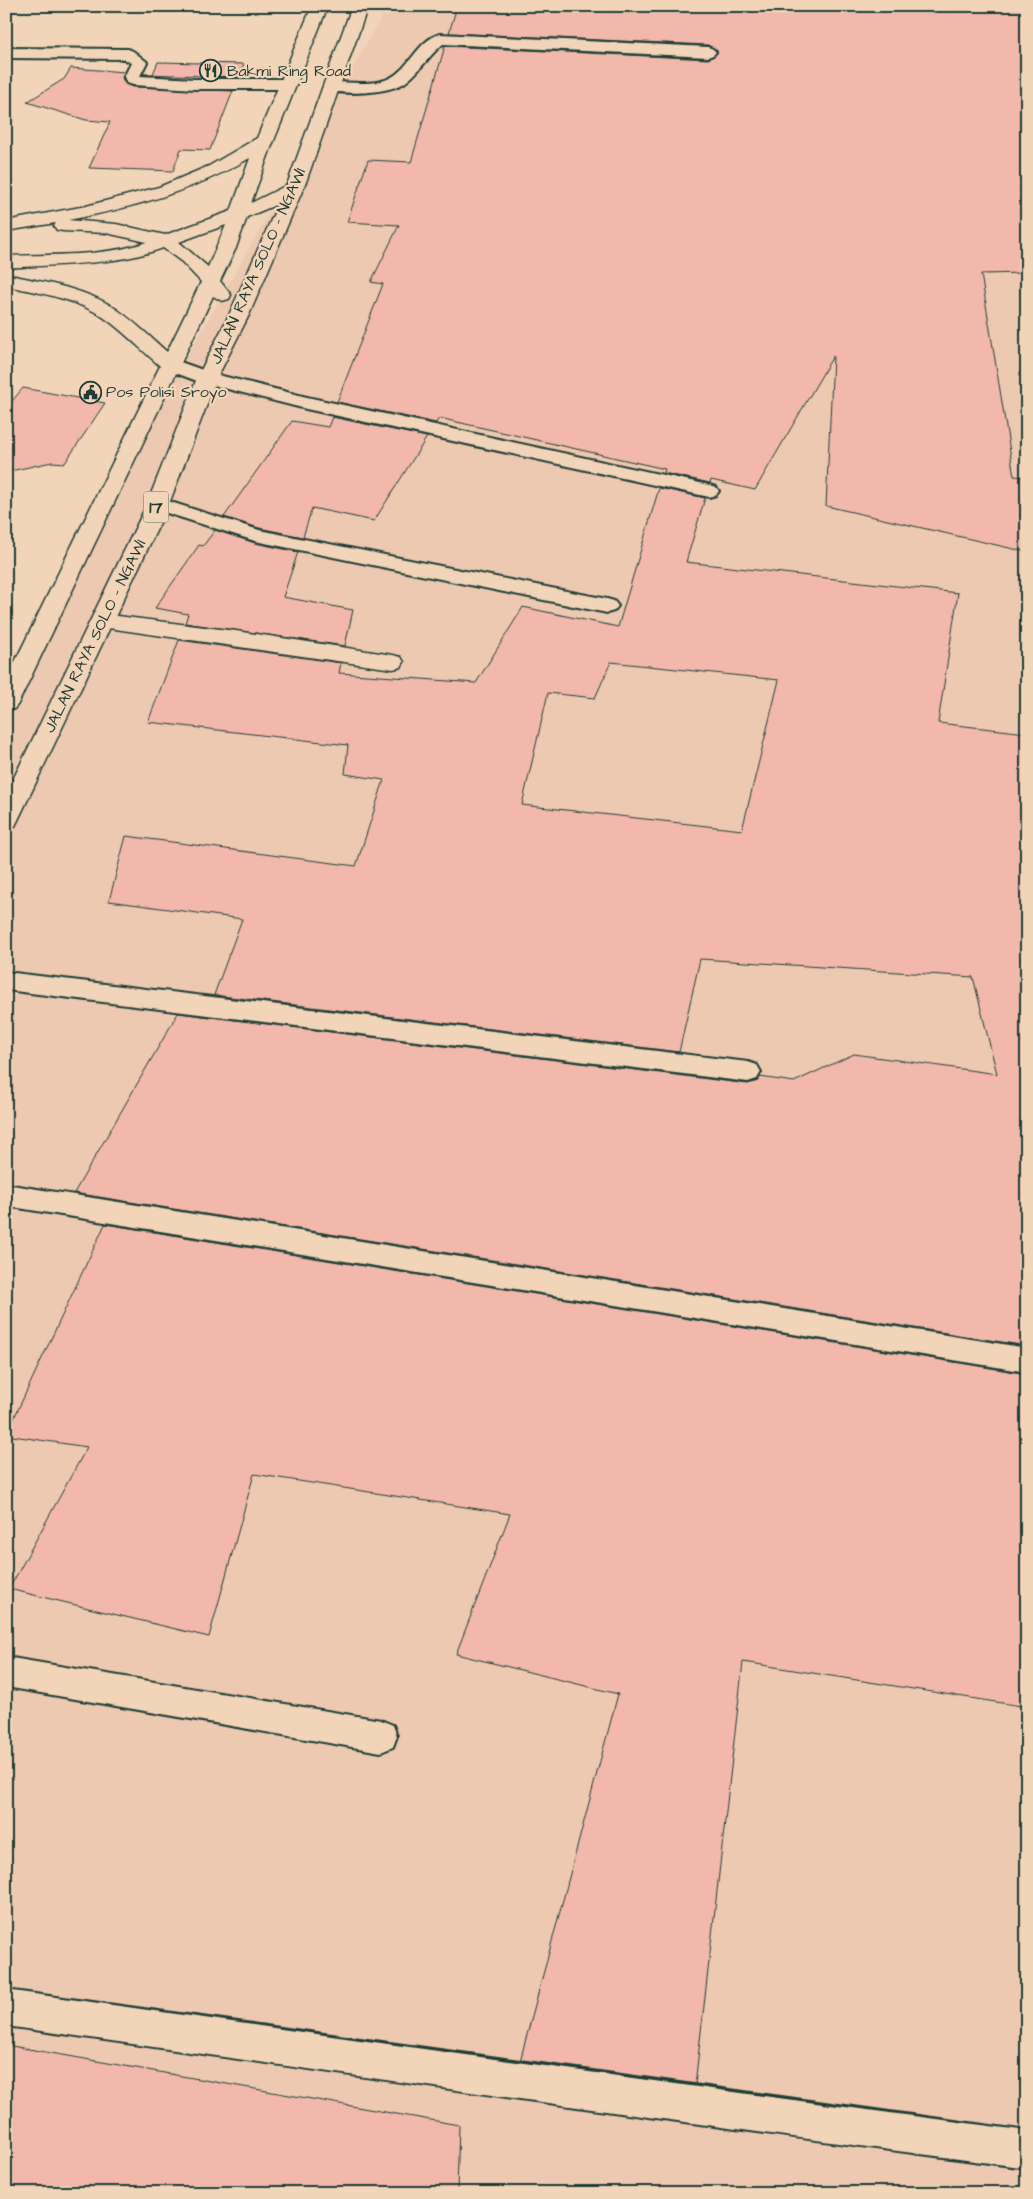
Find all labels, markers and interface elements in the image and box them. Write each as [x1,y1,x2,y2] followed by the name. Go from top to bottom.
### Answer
[199,59,223,83] restaurant icon: Bakmi Ring Road
[227,60,351,83] place label: Bakmi Ring Road
[205,164,311,368] street label: JALAN RAYA SOLO - NGAWI
[78,380,102,404] public building icon: Pos Polisi Sroyo
[106,381,227,404] place label: Pos Polisi Sroyo
[144,492,168,522] road number: 17
[38,536,152,736] street label: JALAN RAYA SOLO - NGAWI

